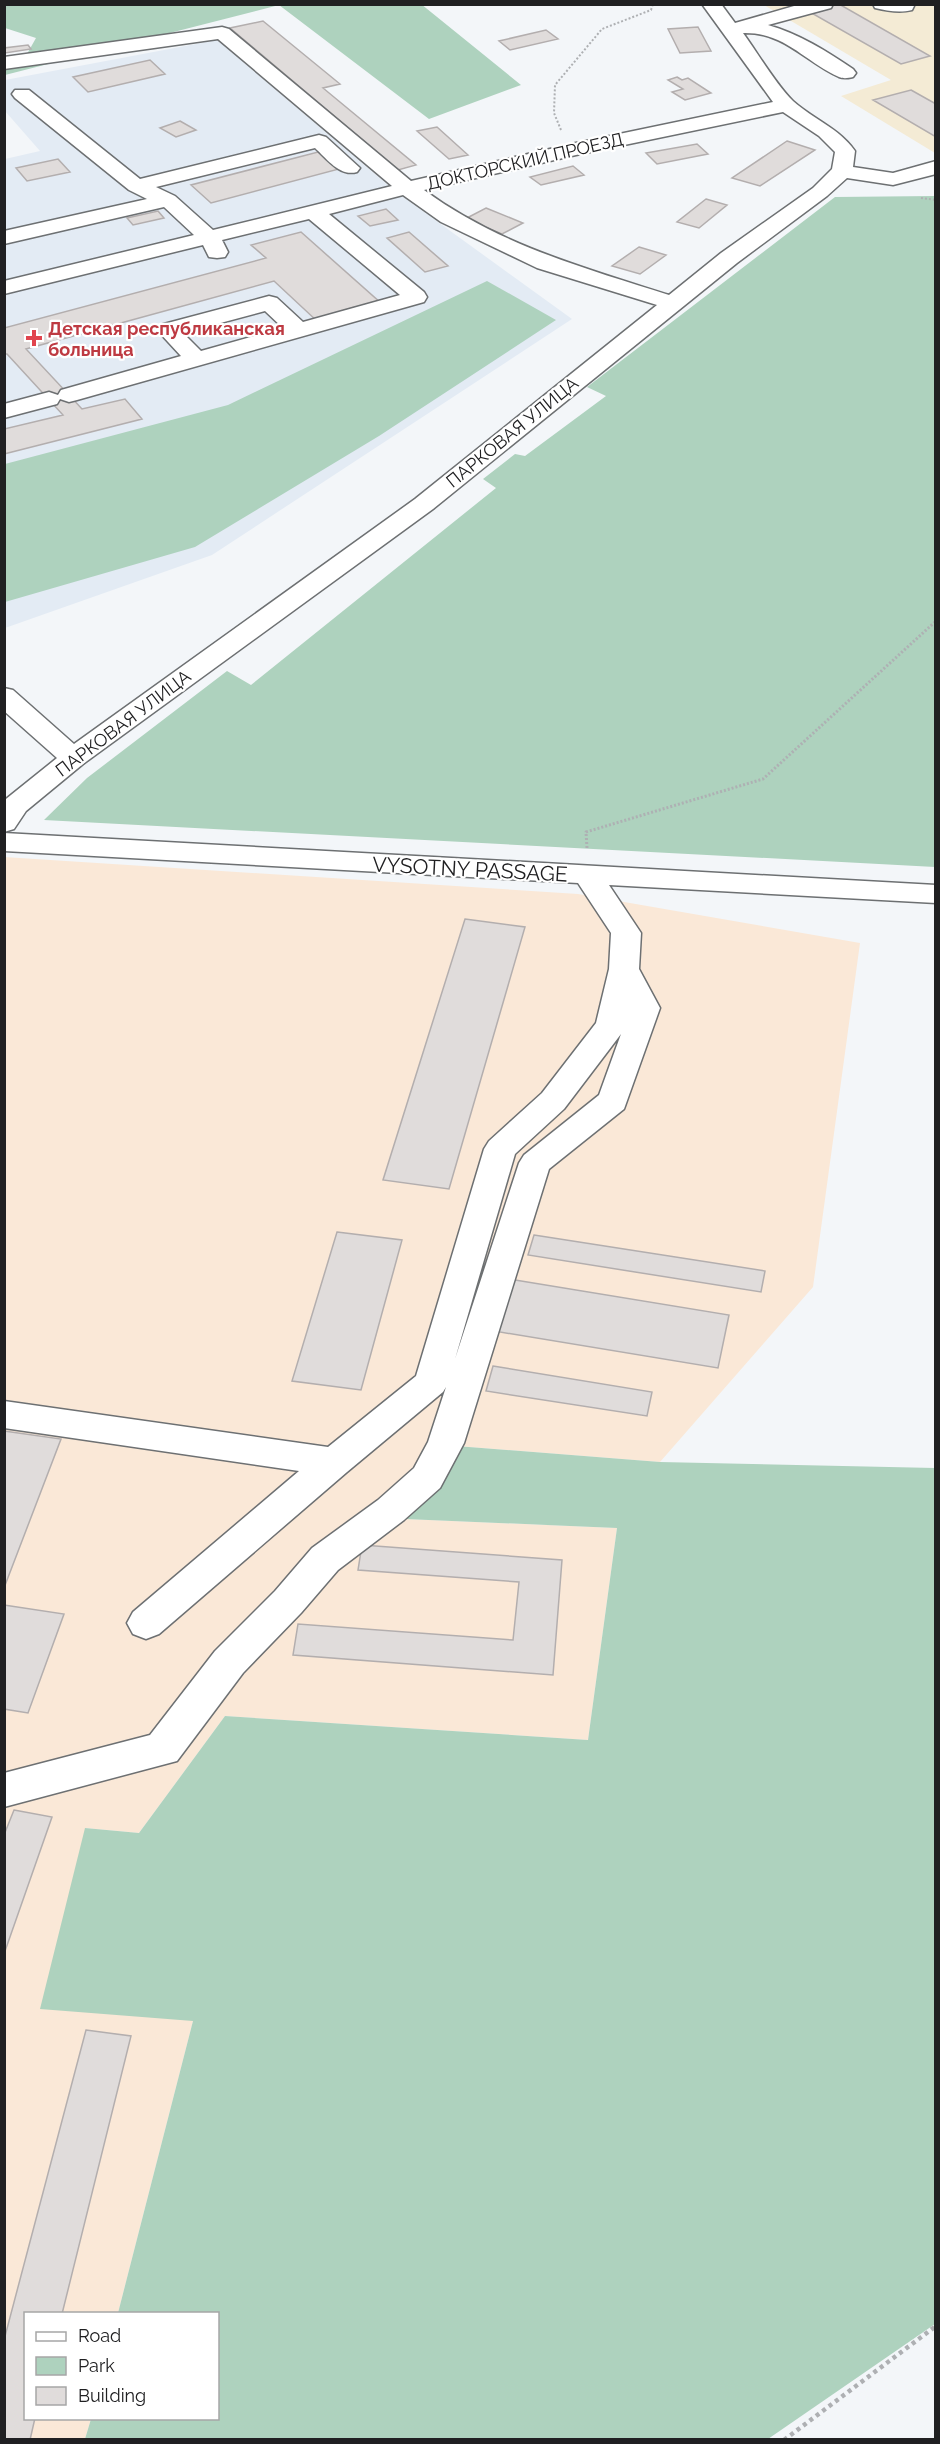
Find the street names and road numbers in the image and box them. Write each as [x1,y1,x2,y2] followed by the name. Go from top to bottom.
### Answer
[425,128,625,194] street label: ДОКТОРСКИЙ ПРОЕЗД
[442,372,582,492] street label: ПАРКОВАЯ УЛИЦА
[51,665,195,781] street label: ПАРКОВАЯ УЛИЦА
[372,851,568,887] street label: VYSOTNY PASSAGE

